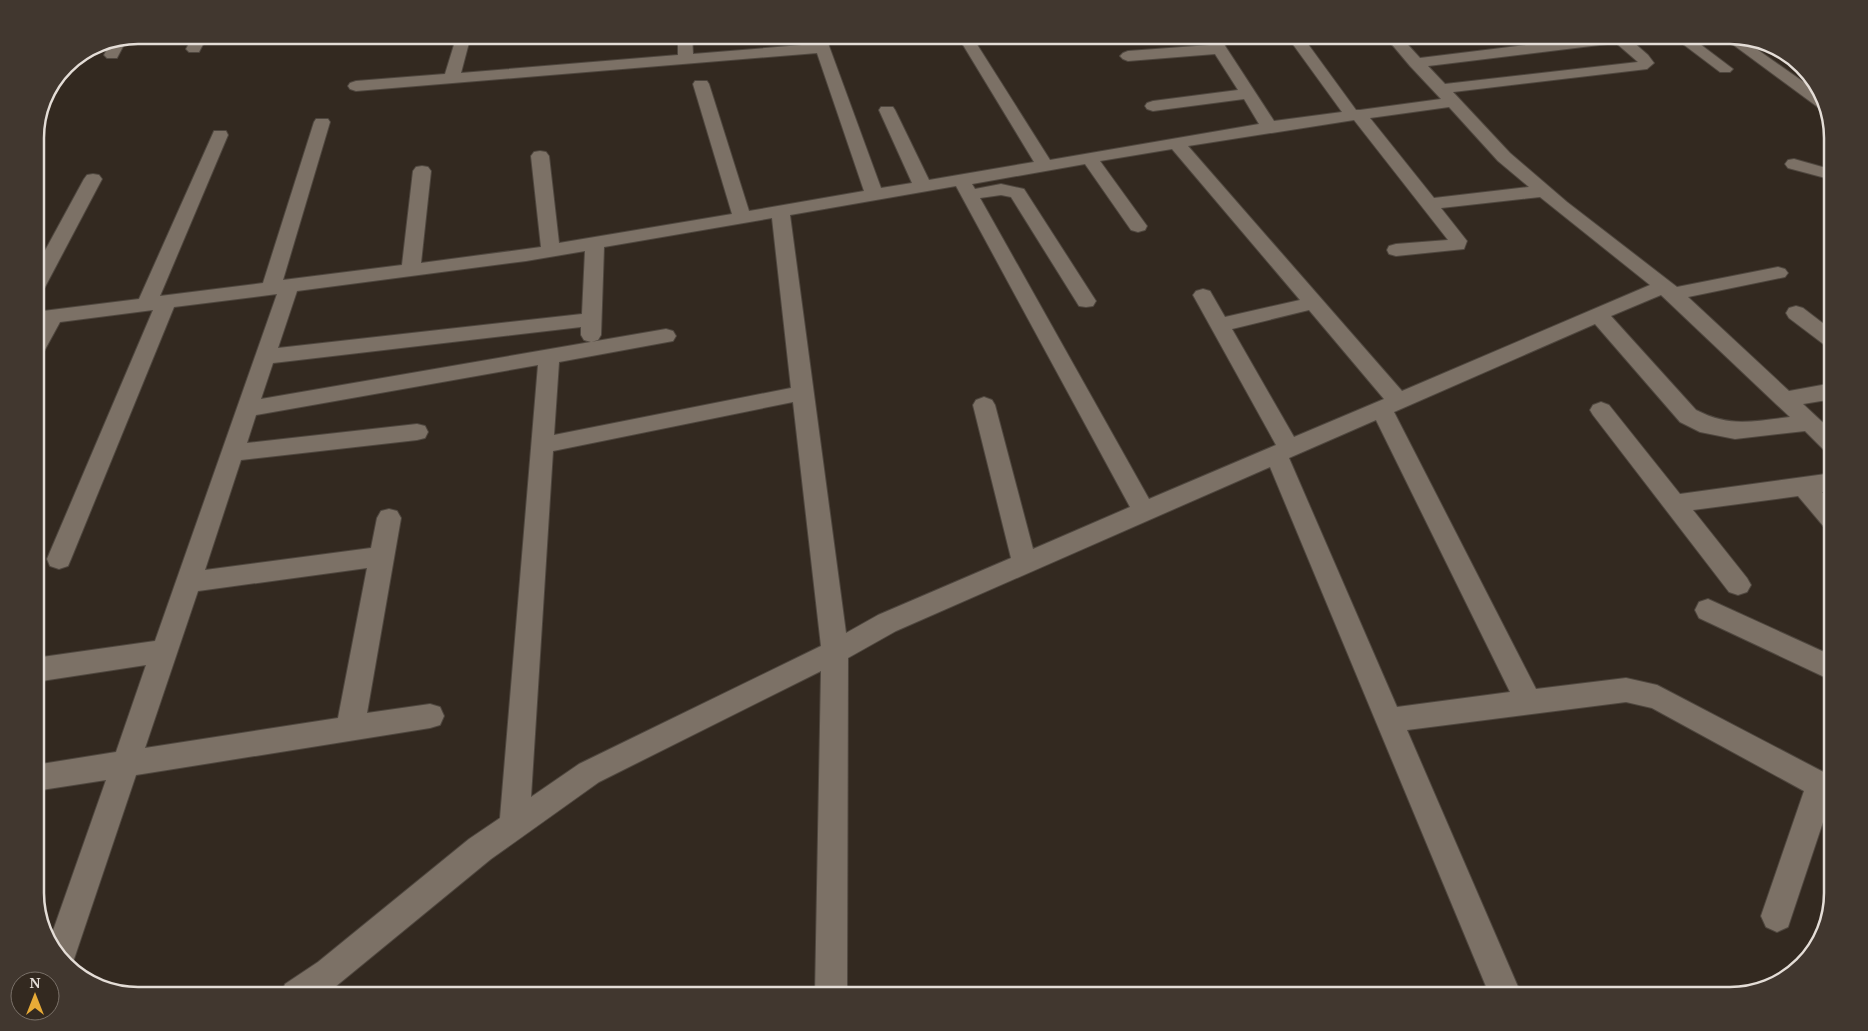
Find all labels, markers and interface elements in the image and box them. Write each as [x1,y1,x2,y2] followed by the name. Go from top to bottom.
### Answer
[10,971,60,1021] north arrow
[29,973,41,992] text: N

